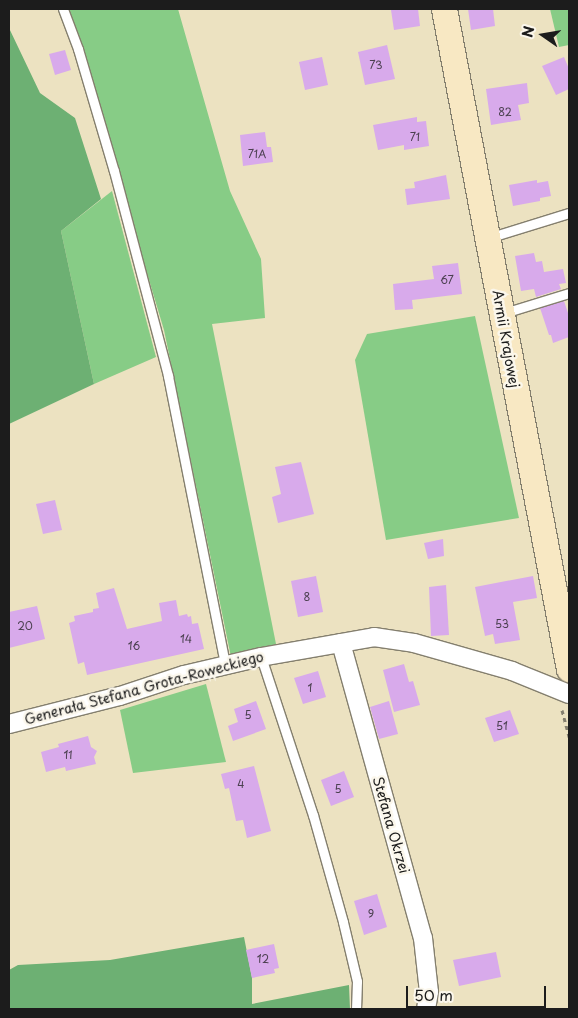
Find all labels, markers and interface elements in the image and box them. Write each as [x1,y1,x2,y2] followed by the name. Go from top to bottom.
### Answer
[518,10,568,60] north arrow
[516,24,539,39] text: N
[369,58,383,72] house number: 73
[498,105,512,119] house number: 82
[410,130,420,144] house number: 71
[248,147,266,161] house number: 71A
[440,273,454,287] house number: 67
[489,288,523,390] street label: Armii Krajowej
[304,590,310,604] house number: 8
[495,617,509,631] house number: 53
[17,619,33,633] house number: 20
[180,632,192,646] house number: 14
[128,639,140,653] house number: 16
[22,648,266,728] street label: Generała Stefana Grota-Roweckiego
[308,681,312,695] house number: 1
[244,708,252,722] house number: 5
[496,719,508,733] house number: 51
[63,748,73,762] house number: 11
[369,775,413,875] street label: Stefana Okrzei
[237,777,245,791] house number: 4
[334,782,342,796] house number: 5
[368,907,374,921] house number: 9
[257,952,269,966] house number: 12
[408,976,548,1008] scale bar
[414,983,453,1006] text: 50 m

